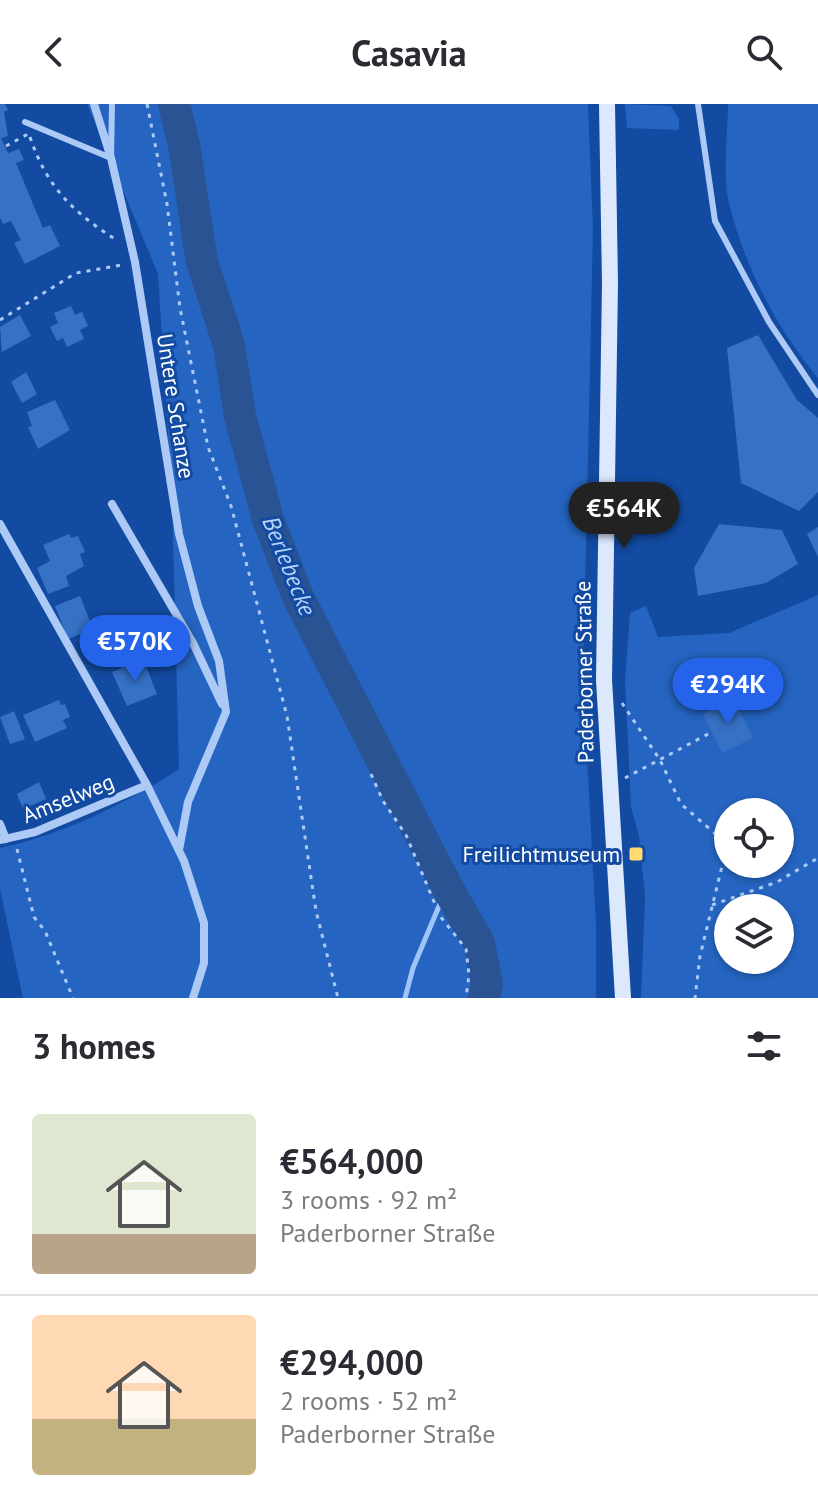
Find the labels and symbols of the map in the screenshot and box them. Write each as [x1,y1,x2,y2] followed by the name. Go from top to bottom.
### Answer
[151,331,201,481] street label: Untere Schanze
[568,482,680,550] pin: €564K
[255,511,323,620] water label: Berlebecke
[568,581,600,763] street label: Paderborner Straße
[79,615,191,683] pin: €570K
[672,658,784,726] pin: €294K
[18,767,118,829] street label: Amselweg
[462,840,620,868] place label: Freilichtmuseum
[627,845,645,863] marker: Freilichtmuseum

